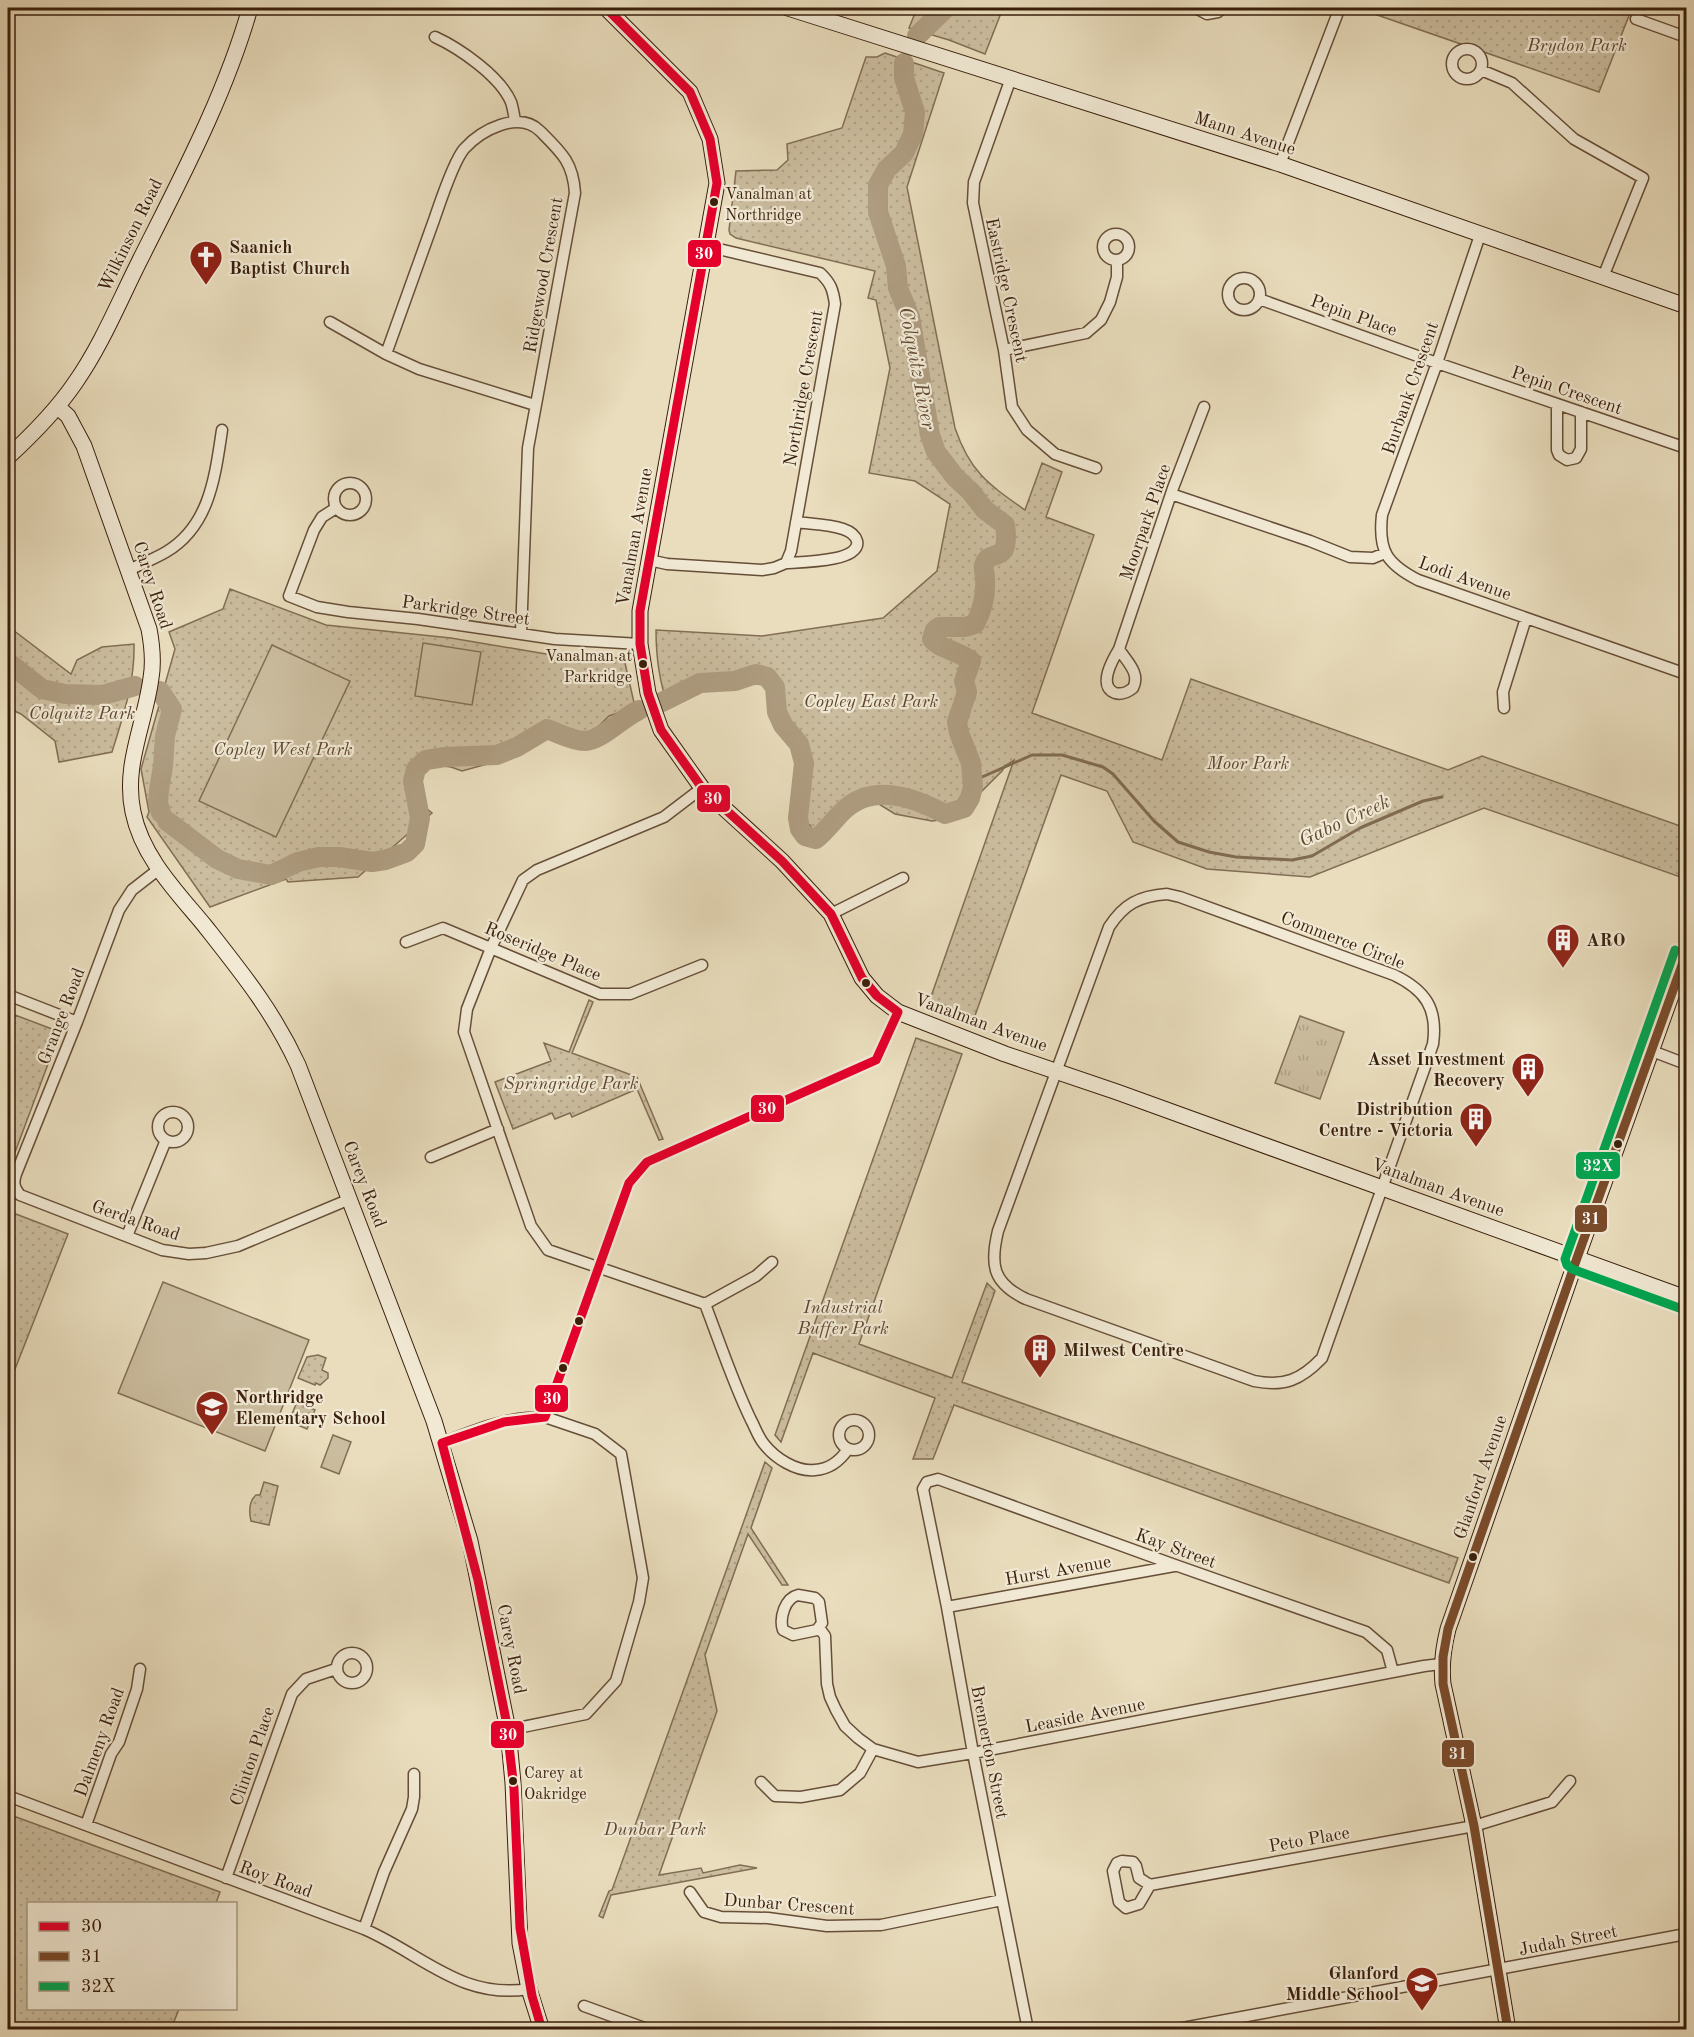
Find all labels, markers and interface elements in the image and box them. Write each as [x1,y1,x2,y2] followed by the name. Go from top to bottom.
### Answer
[1526,37,1627,55] park label: Brydon Park
[1192,109,1298,159] street label: Mann Avenue
[96,176,166,295] street label: Wilkinson Road
[725,187,812,224] place label: Vanalman at Northridge
[521,196,567,355] street label: Ridgewood Crescent
[708,196,720,208] marker: Vanalman at Northridge
[982,216,1030,364] street label: Eastridge Crescent
[188,239,224,286] church icon: Saanich Baptist Church
[229,239,350,278] place label: Saanich Baptist Church
[687,239,722,268] line badge: 30
[695,247,713,263] text: 30
[1308,292,1399,340] street label: Pepin Place
[894,305,938,432] water label: Colquitz River
[781,309,827,468] street label: Northridge Crescent
[1380,320,1442,457] street label: Burbank Crescent
[1509,364,1625,418] street label: Pepin Crescent
[1118,462,1174,583] street label: Moorpark Place
[614,467,656,608] street label: Vanalman Avenue
[129,539,175,632] street label: Carey Road
[1416,554,1514,604] street label: Lodi Avenue
[401,593,531,629] street label: Parkridge Street
[545,649,632,686] place label: Vanalman at Parkridge
[637,658,649,670] marker: Vanalman at Parkridge
[804,693,939,711] park label: Copley East Park
[29,705,135,723] park label: Colquitz Park
[213,741,353,759] park label: Copley West Park
[1206,755,1290,773] park label: Moor Park
[696,784,731,813] line badge: 30
[704,792,722,808] text: 30
[1296,792,1394,852] water label: Gabo Creek
[1278,909,1407,973] street label: Commerce Circle
[482,919,604,985] street label: Roseridge Place
[1545,922,1581,969] building icon: ARO
[1586,932,1626,950] place label: ARO
[35,965,89,1067] street label: Grange Road
[860,977,872,989] unlabelled marker
[912,991,1049,1055] street label: Vanalman Avenue
[1367,1051,1505,1090] place label: Asset Investment Recovery
[1510,1051,1546,1098] building icon: Asset Investment Recovery
[503,1075,639,1093] park label: Springridge Park
[750,1094,785,1123] line badge: 30
[1319,1101,1453,1140] place label: Distribution Centre - Victoria
[1458,1101,1494,1148] building icon: Distribution Centre - Victoria
[758,1102,776,1118] text: 30
[1612,1138,1624,1150] unlabelled marker
[339,1139,389,1230] street label: Carey Road
[1575,1151,1621,1180] line badge: 32X
[1369,1156,1506,1220] street label: Vanalman Avenue
[1583,1159,1613,1175] text: 32X
[89,1197,182,1244] street label: Gerda Road
[1574,1204,1608,1233] line badge: 31
[1582,1212,1600,1228] text: 31
[796,1299,889,1338] park label: Industrial Buffer Park
[573,1315,585,1327] unlabelled marker
[1022,1332,1058,1379] building icon: Milwest Centre
[1063,1342,1184,1360] place label: Milwest Centre
[557,1362,569,1374] unlabelled marker
[534,1384,569,1413] line badge: 30
[194,1389,230,1436] school or university icon: Northridge Elementary School
[235,1389,386,1428] place label: Northridge Elementary School
[543,1392,561,1408] text: 30
[1451,1413,1511,1542] street label: Glanford Avenue
[1133,1526,1218,1572] street label: Kay Street
[1467,1551,1479,1563] unlabelled marker
[1004,1553,1113,1589] street label: Hurst Avenue
[493,1603,529,1696] street label: Carey Road
[967,1684,1011,1821] street label: Bremerton Street
[72,1685,128,1799] street label: Dalmeny Road
[1024,1696,1147,1736] street label: Leaside Avenue
[228,1704,278,1808] street label: Clinton Place
[490,1720,525,1749] line badge: 30
[499,1728,517,1744] text: 30
[1441,1739,1475,1768] line badge: 31
[1449,1747,1467,1763] text: 31
[524,1766,587,1803] place label: Carey at Oakridge
[507,1775,519,1787] marker: Carey at Oakridge
[603,1821,706,1839] park label: Dunbar Park
[1267,1824,1351,1856] street label: Peto Place
[237,1858,315,1901] street label: Roy Road
[723,1891,855,1919] street label: Dunbar Crescent
[27,1902,237,2010] legend
[81,1918,102,1936] text: 30
[1517,1923,1619,1959] street label: Judah Street
[81,1948,102,1966] text: 31
[1286,1965,1399,2004] place label: Glanford Middle School
[1404,1965,1440,2012] school or university icon: Glanford Middle School
[81,1978,116,1996] text: 32X

